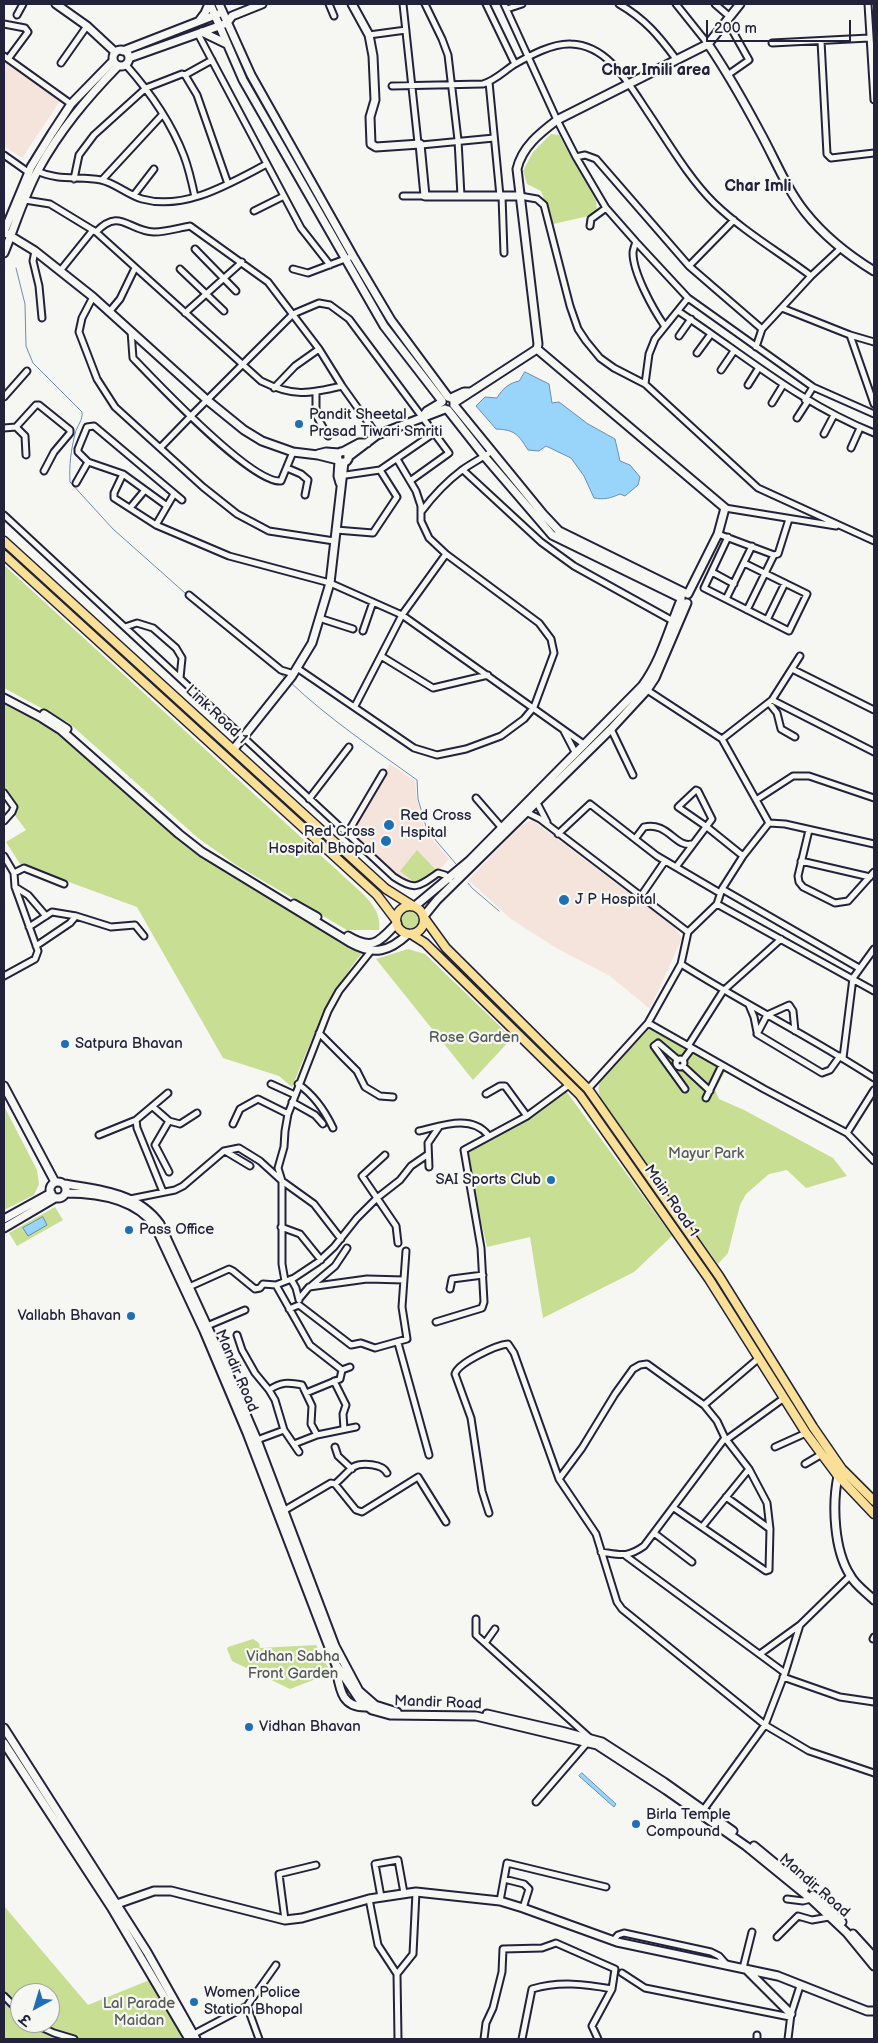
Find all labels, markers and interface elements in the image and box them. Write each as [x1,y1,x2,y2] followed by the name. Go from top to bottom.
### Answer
[708,10,853,42] scale bar
[714,19,757,38] text: 200 m
[602,61,710,81] district label: Char Imili area
[724,177,792,197] district label: Char Imli
[309,406,442,441] place label: Pandit Sheetal Prasad Tiwari Smriti
[293,418,305,430] marker: Pandit Sheetal Prasad Tiwari Smriti
[181,682,251,748] street label: Link Road 1
[400,807,471,842] place label: Red Cross Hspital
[382,818,396,832] marker: Red Cross Hspital
[268,823,375,858] place label: Red Cross Hospital Bhopal
[379,834,393,848] marker: Red Cross Hospital Bhopal
[575,891,656,909] place label: J P Hospital
[557,893,571,907] marker: J P Hospital
[429,1029,519,1047] park label: Rose Garden
[75,1035,183,1053] place label: Satpura Bhavan
[59,1038,71,1050] marker: Satpura Bhavan
[668,1145,744,1163] park label: Mayur Park
[640,1162,702,1240] street label: Main Road 1
[435,1171,541,1189] place label: SAI Sports Club
[545,1174,557,1186] marker: SAI Sports Club
[139,1221,214,1239] place label: Pass Office
[123,1224,135,1236] marker: Pass Office
[18,1307,121,1325] place label: Vallabh Bhavan
[125,1310,137,1322] marker: Vallabh Bhavan
[211,1327,261,1415] street label: Mandir Road
[246,1648,340,1683] park label: Vidhan Sabha Front Garden
[394,1692,482,1714] street label: Mandir Road
[259,1718,361,1736] place label: Vidhan Bhavan
[243,1721,255,1733] marker: Vidhan Bhavan
[646,1806,731,1841] place label: Birla Temple Compound
[630,1818,642,1830] marker: Birla Temple Compound
[775,1850,853,1922] street label: Mandir Road
[10,1983,60,2033] north arrow
[204,1984,302,2019] place label: Women Police Station Bhopal
[103,1995,175,2030] park label: Lal Parade Maidan
[188,1996,200,2008] marker: Women Police Station Bhopal
[17,2010,35,2029] text: उ

